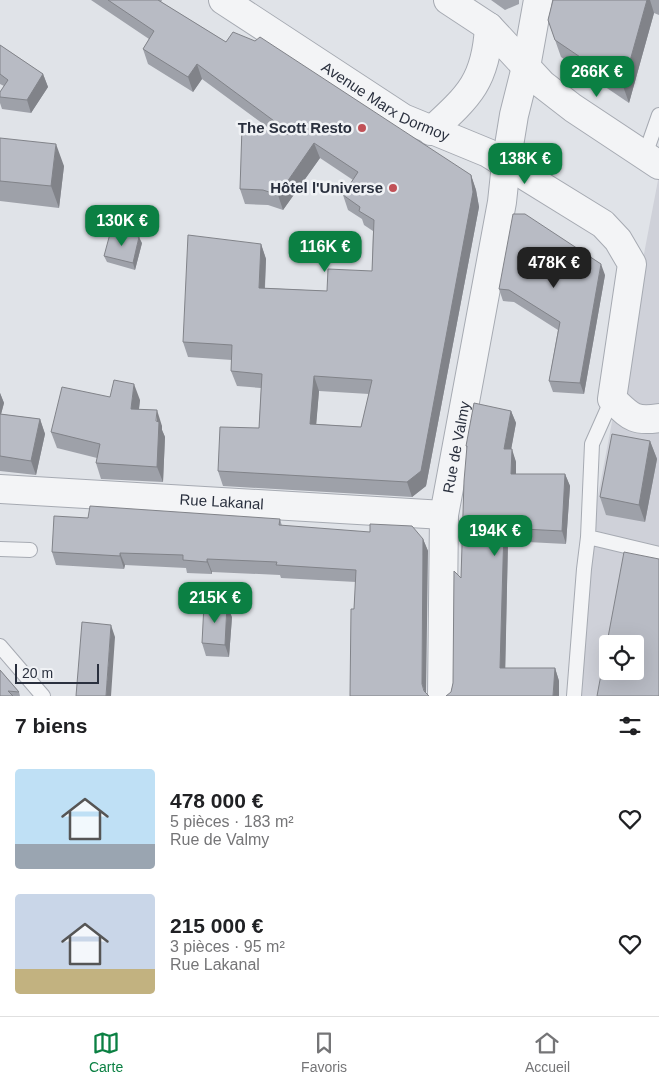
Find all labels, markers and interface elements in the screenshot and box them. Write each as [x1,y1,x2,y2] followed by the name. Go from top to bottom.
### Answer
[556,56,638,98] pin: 266K €
[319,58,452,144] street label: Avenue Marx Dormoy
[571,63,623,80] text: 266K €
[238,119,352,136] place label: The Scott Resto
[356,122,368,134] marker: The Scott Resto
[484,142,566,185] pin: 138K €
[499,150,551,167] text: 138K €
[270,179,383,196] place label: Hôtel l'Universe
[387,182,399,194] marker: Hôtel l'Universe
[81,204,163,247] pin: 130K €
[96,212,148,229] text: 130K €
[284,230,366,273] pin: 116K €
[300,238,350,255] text: 116K €
[513,246,595,289] pin: 478K €
[528,254,580,271] text: 478K €
[439,399,473,494] street label: Rue de Valmy
[179,491,264,512] street label: Rue Lakanal
[454,514,536,557] pin: 194K €
[469,522,521,539] text: 194K €
[174,582,256,624] pin: 215K €
[189,589,241,606] text: 215K €
[599,635,644,680] map controls
[599,635,644,680] button: locate
[15,661,99,684] scale bar
[22,665,53,681] text: 20 m
[616,712,644,740] icon: filters
[15,714,87,737] text: 7 biens
[55,789,115,849] icon: home
[170,789,263,812] text: 478 000 €
[616,805,644,833] icon: heart
[170,813,294,830] text: 5 pièces · 183 m²
[170,831,269,848] text: Rue de Valmy
[55,914,115,974] icon: home
[170,914,263,937] text: 215 000 €
[616,930,644,958] icon: heart
[170,938,285,955] text: 3 pièces · 95 m²
[170,956,260,973] text: Rue Lakanal
[89,1029,123,1075] tab: Carte
[301,1029,347,1075] tab: Favoris
[525,1029,570,1075] tab: Accueil

